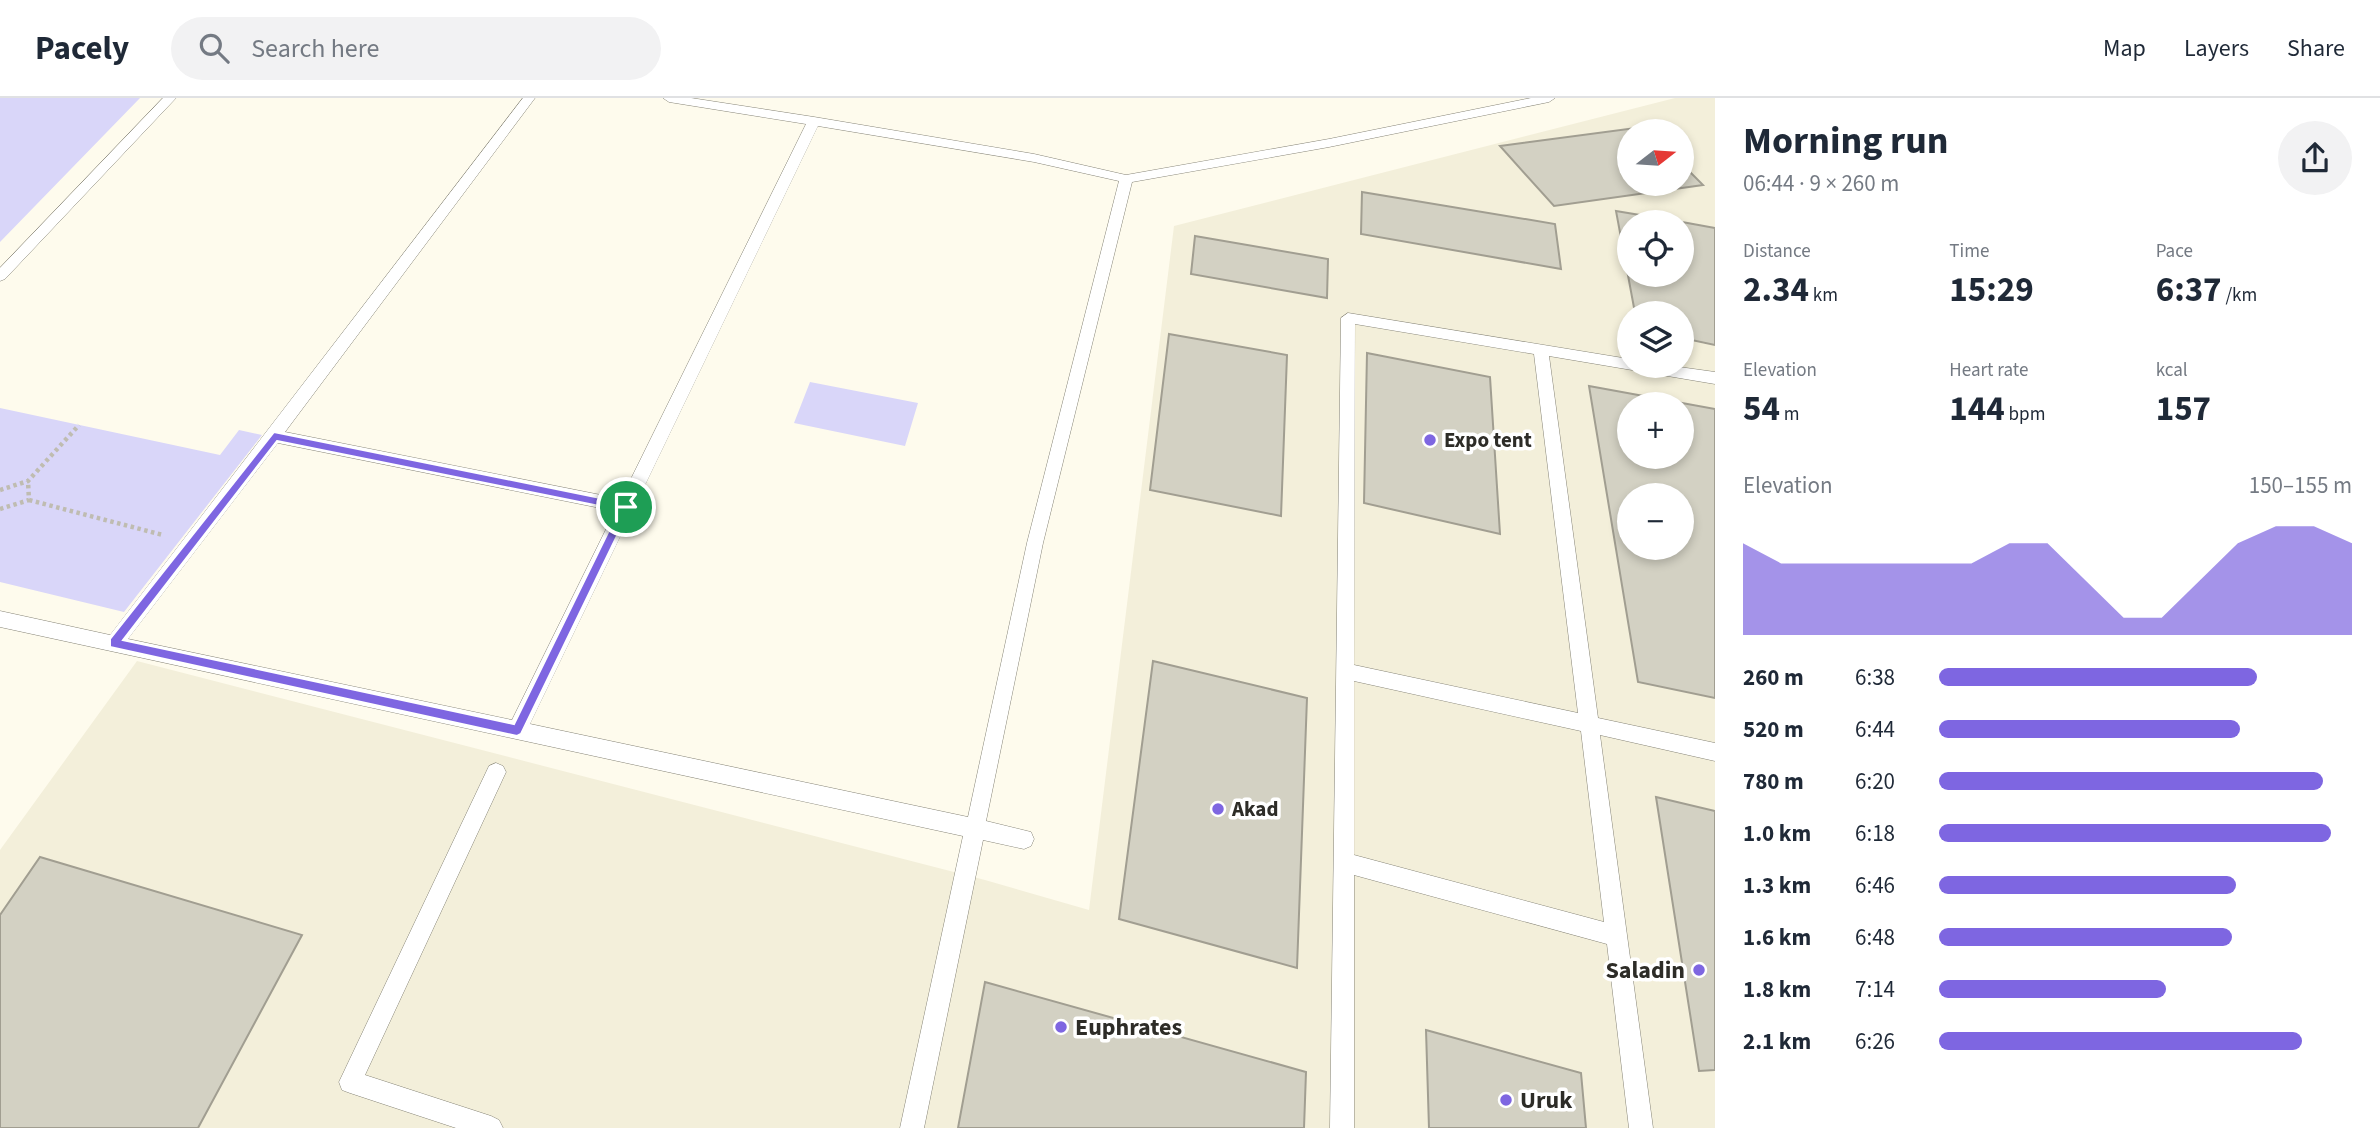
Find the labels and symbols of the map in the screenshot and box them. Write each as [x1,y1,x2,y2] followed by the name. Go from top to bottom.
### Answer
[1617,119,1694,196] north arrow
[1444,425,1532,455] place label: Expo tent
[1422,432,1438,448] marker: Expo tent
[596,477,656,537] pin
[1231,794,1278,824] place label: Akad
[1210,801,1226,817] marker: Akad
[1605,953,1685,988] place label: Saladin
[1691,962,1707,978] marker: Saladin
[1075,1010,1182,1045] place label: Euphrates
[1053,1019,1069,1035] marker: Euphrates
[1520,1083,1573,1118] place label: Uruk
[1498,1092,1514,1108] marker: Uruk

